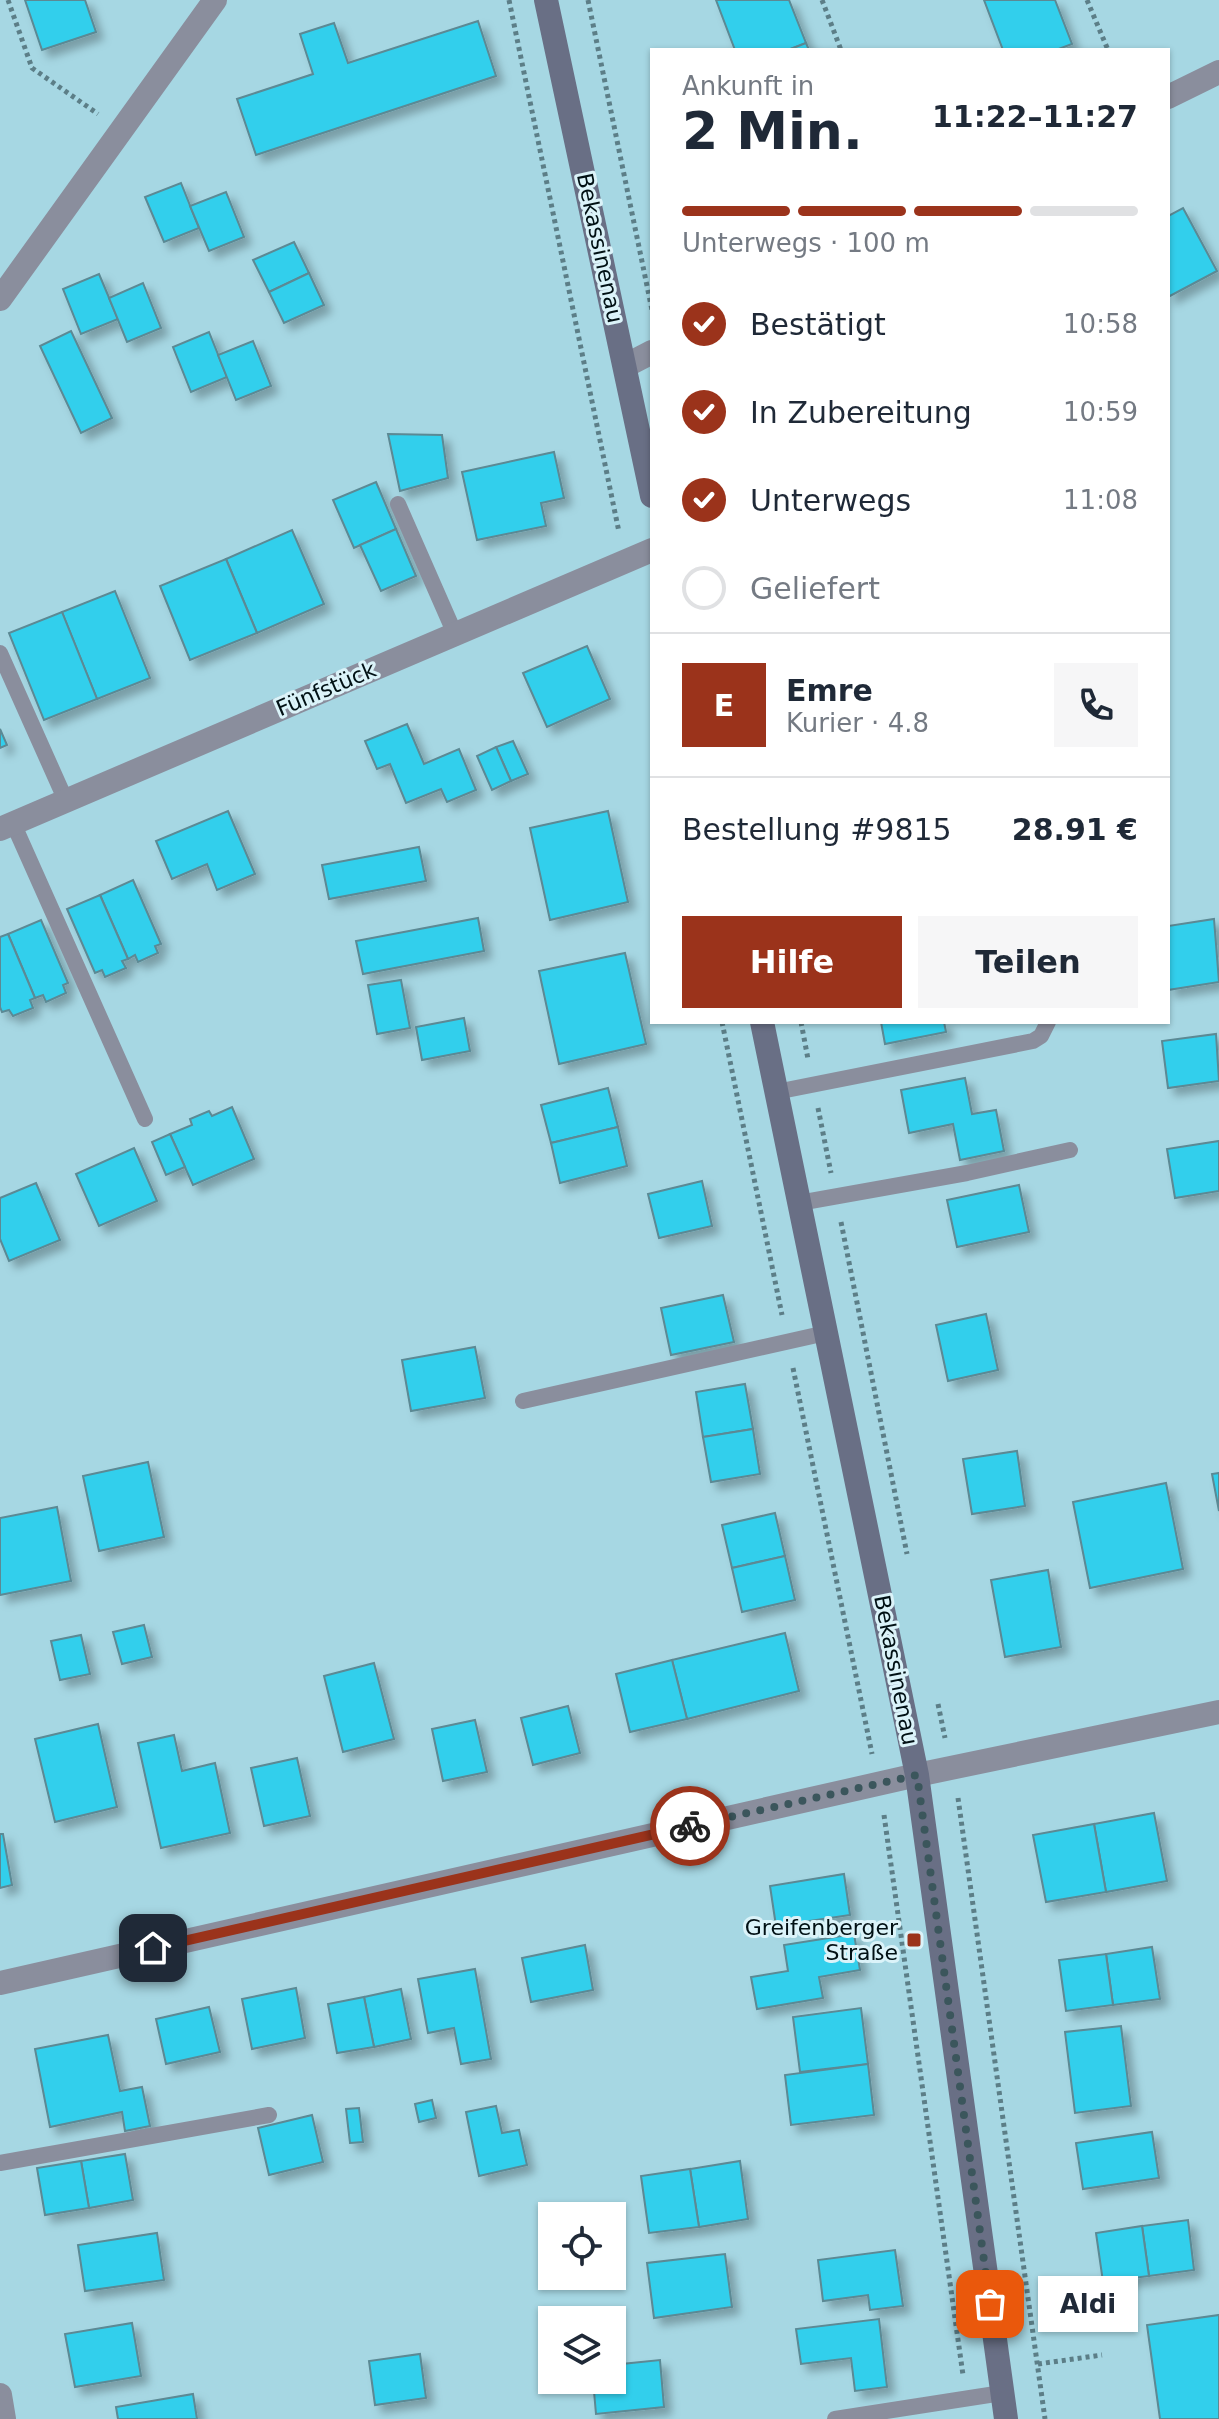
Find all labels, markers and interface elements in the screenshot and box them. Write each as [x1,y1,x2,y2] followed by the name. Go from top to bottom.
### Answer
[682,71,814,101] text: Ankunft in
[932,99,1138,134] text: 11:22–11:27
[682,101,863,161] text: 2 Min.
[572,171,628,325] street label: Bekassinenau
[682,228,930,258] text: Unterwegs · 100 m
[682,302,726,346] icon: check
[750,307,886,342] text: Bestätigt
[1063,309,1138,339] text: 10:58
[682,390,726,434] icon: check
[750,395,972,430] text: In Zubereitung
[1063,397,1138,427] text: 10:59
[682,478,726,522] icon: check
[750,483,911,518] text: Unterwegs
[1063,485,1138,515] text: 11:08
[750,571,880,606] text: Geliefert
[272,657,380,721] street label: Fünfstück
[1054,663,1138,747] button: phone
[786,673,873,708] text: Emre
[714,688,734,723] text: E
[786,708,929,738] text: Kurier · 4.8
[682,812,952,847] text: Bestellung #9815
[1012,812,1138,847] text: 28.91 €
[682,916,902,1008] button: Hilfe
[918,916,1138,1008] button: Teilen
[869,1593,923,1747] street label: Bekassinenau
[650,1786,730,1866] courier
[668,1804,712,1848] icon: bike
[119,1914,187,1982] pin
[745,1915,899,1965] place label: Greifenberger Straße
[131,1926,175,1970] icon: home
[905,1931,923,1949] marker: Greifenberger Straße
[538,2202,626,2394] map controls
[538,2202,626,2290] button: locate
[956,2270,1024,2338] pin
[1038,2276,1138,2332] callout: Aldi
[968,2282,1012,2326] icon: bag
[1060,2289,1116,2319] text: Aldi
[538,2306,626,2394] button: layers

